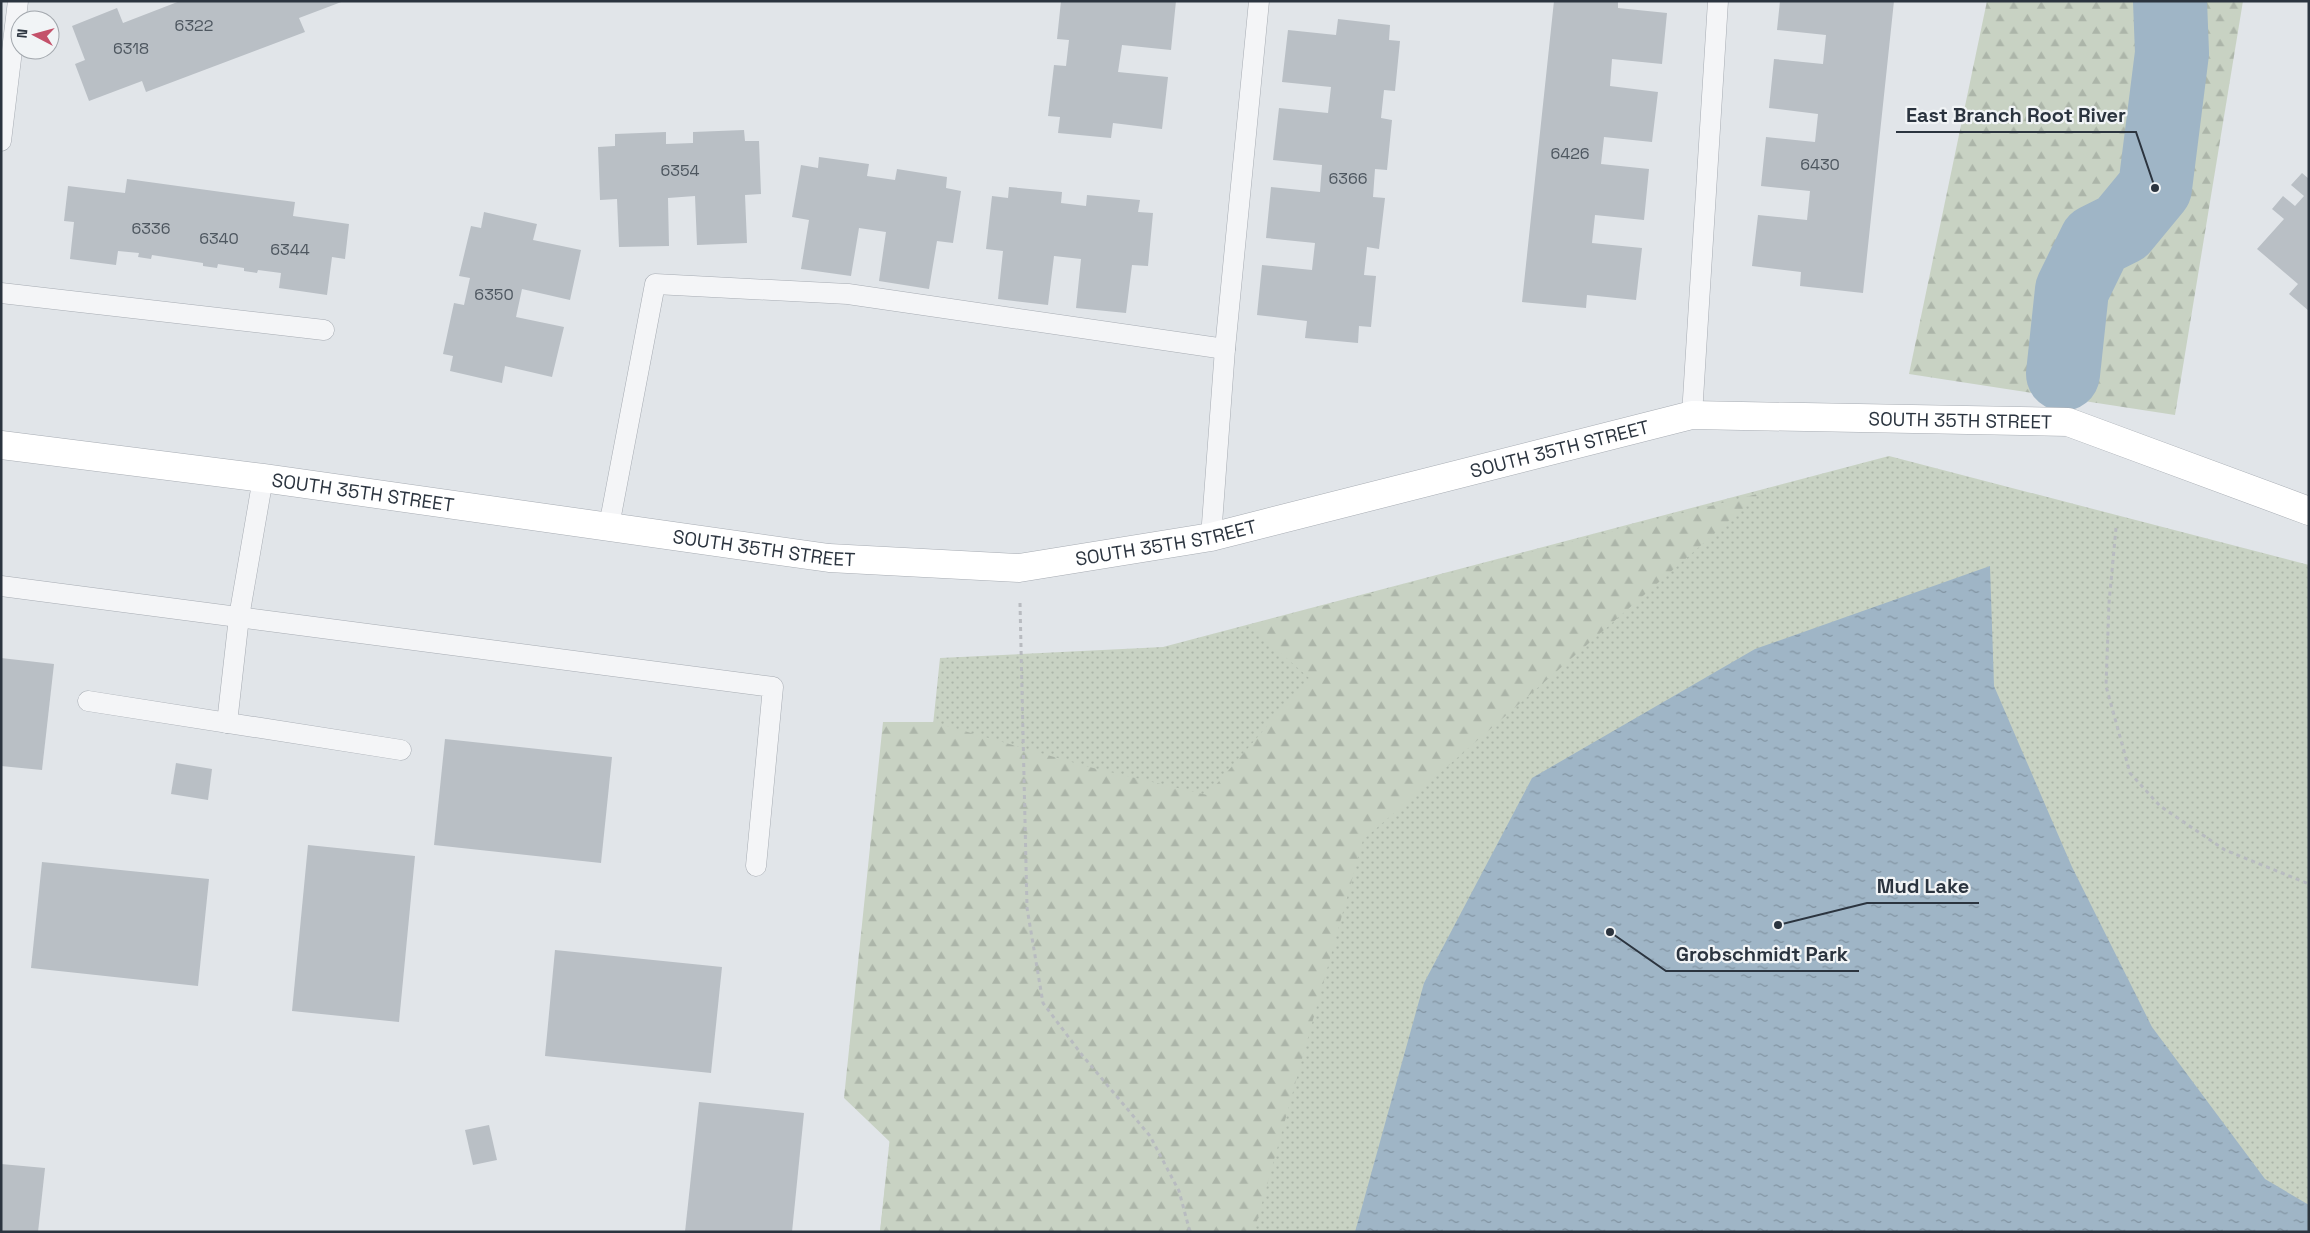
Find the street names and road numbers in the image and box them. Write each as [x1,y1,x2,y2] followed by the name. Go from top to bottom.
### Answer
[1868,406,2052,434] street label: SOUTH 35TH STREET
[1467,414,1652,483] street label: SOUTH 35TH STREET
[270,467,456,517] street label: SOUTH 35TH STREET
[1073,513,1259,571] street label: SOUTH 35TH STREET
[671,524,856,572] street label: SOUTH 35TH STREET

